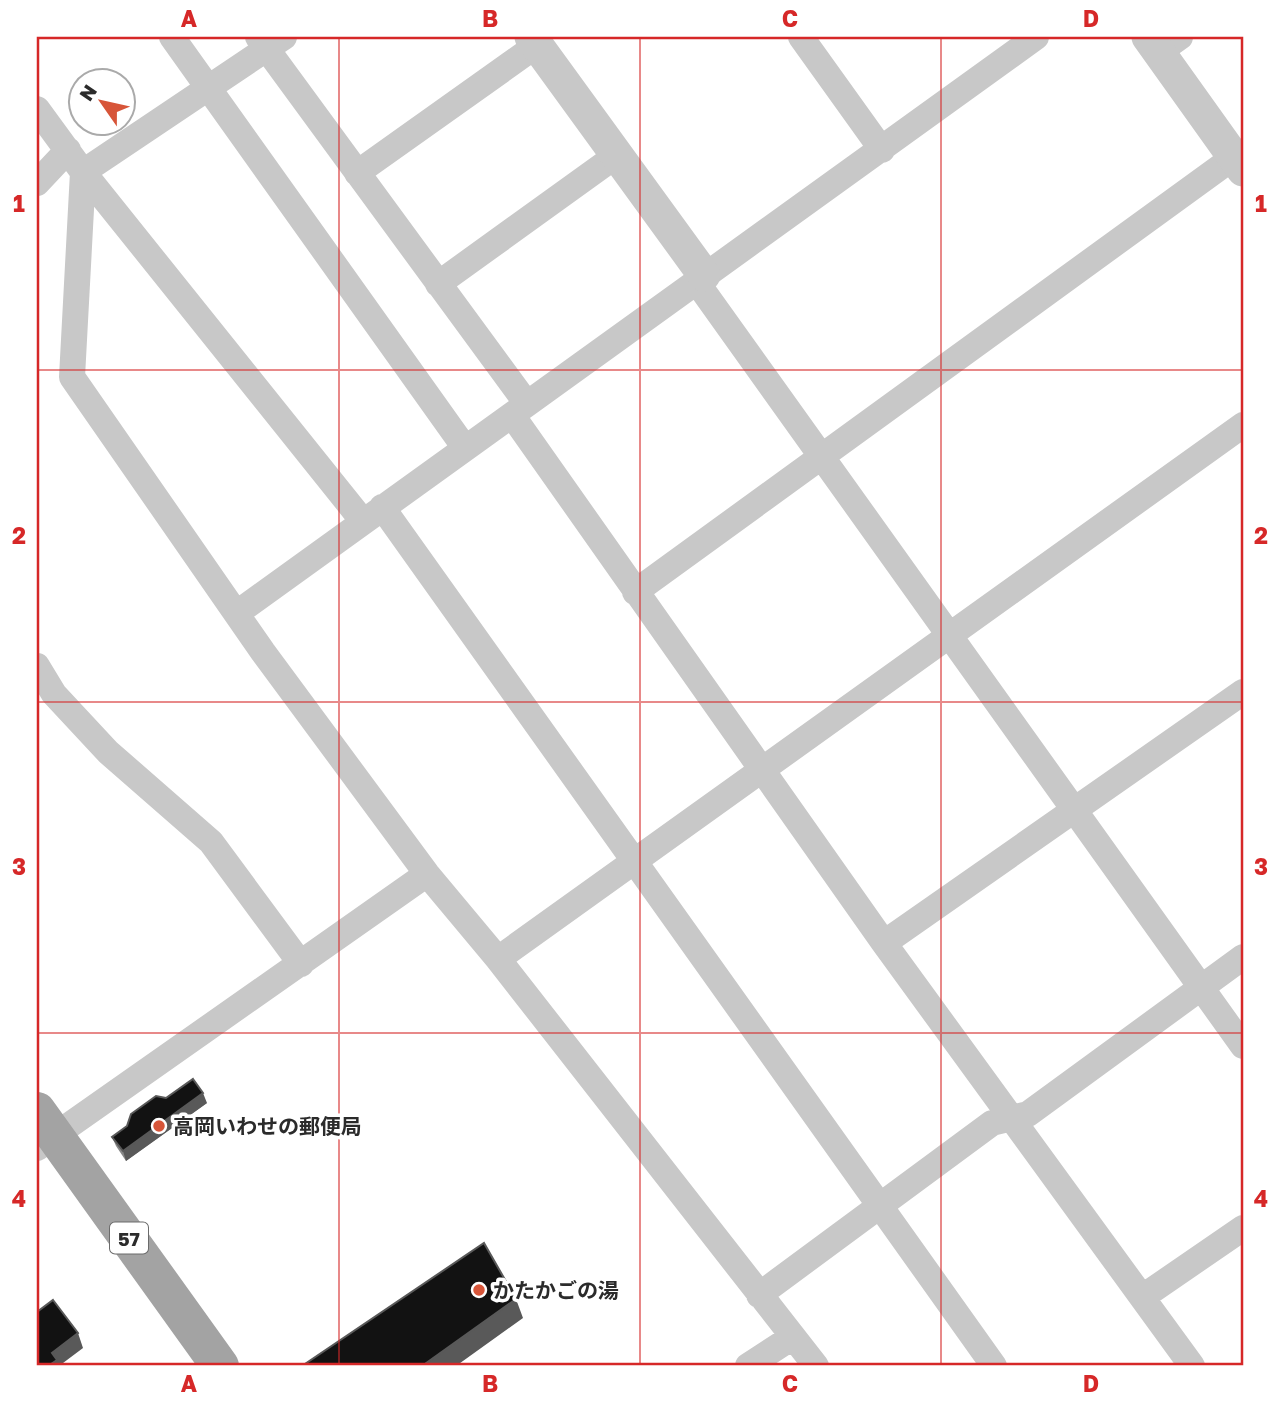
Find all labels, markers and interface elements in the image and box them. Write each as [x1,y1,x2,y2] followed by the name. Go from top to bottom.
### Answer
[181,4,198,32] text: A
[482,4,498,32] text: B
[782,4,798,32] text: C
[1083,4,1099,32] text: D
[66,66,136,136] north arrow
[74,80,101,105] text: N
[13,189,25,217] text: 1
[1255,189,1267,217] text: 1
[12,521,26,549] text: 2
[1254,521,1268,549] text: 2
[12,852,26,880] text: 3
[1254,852,1268,880] text: 3
[173,1113,362,1139] place label: 高岡いわせの郵便局
[151,1118,167,1134] marker: 高岡いわせの郵便局
[12,1184,26,1212] text: 4
[1254,1184,1268,1212] text: 4
[110,1222,148,1254] road number: 57
[493,1277,619,1303] place label: かたかごの湯
[471,1282,487,1298] marker: かたかごの湯
[181,1369,198,1397] text: A
[482,1369,498,1397] text: B
[782,1369,798,1397] text: C
[1083,1369,1099,1397] text: D

